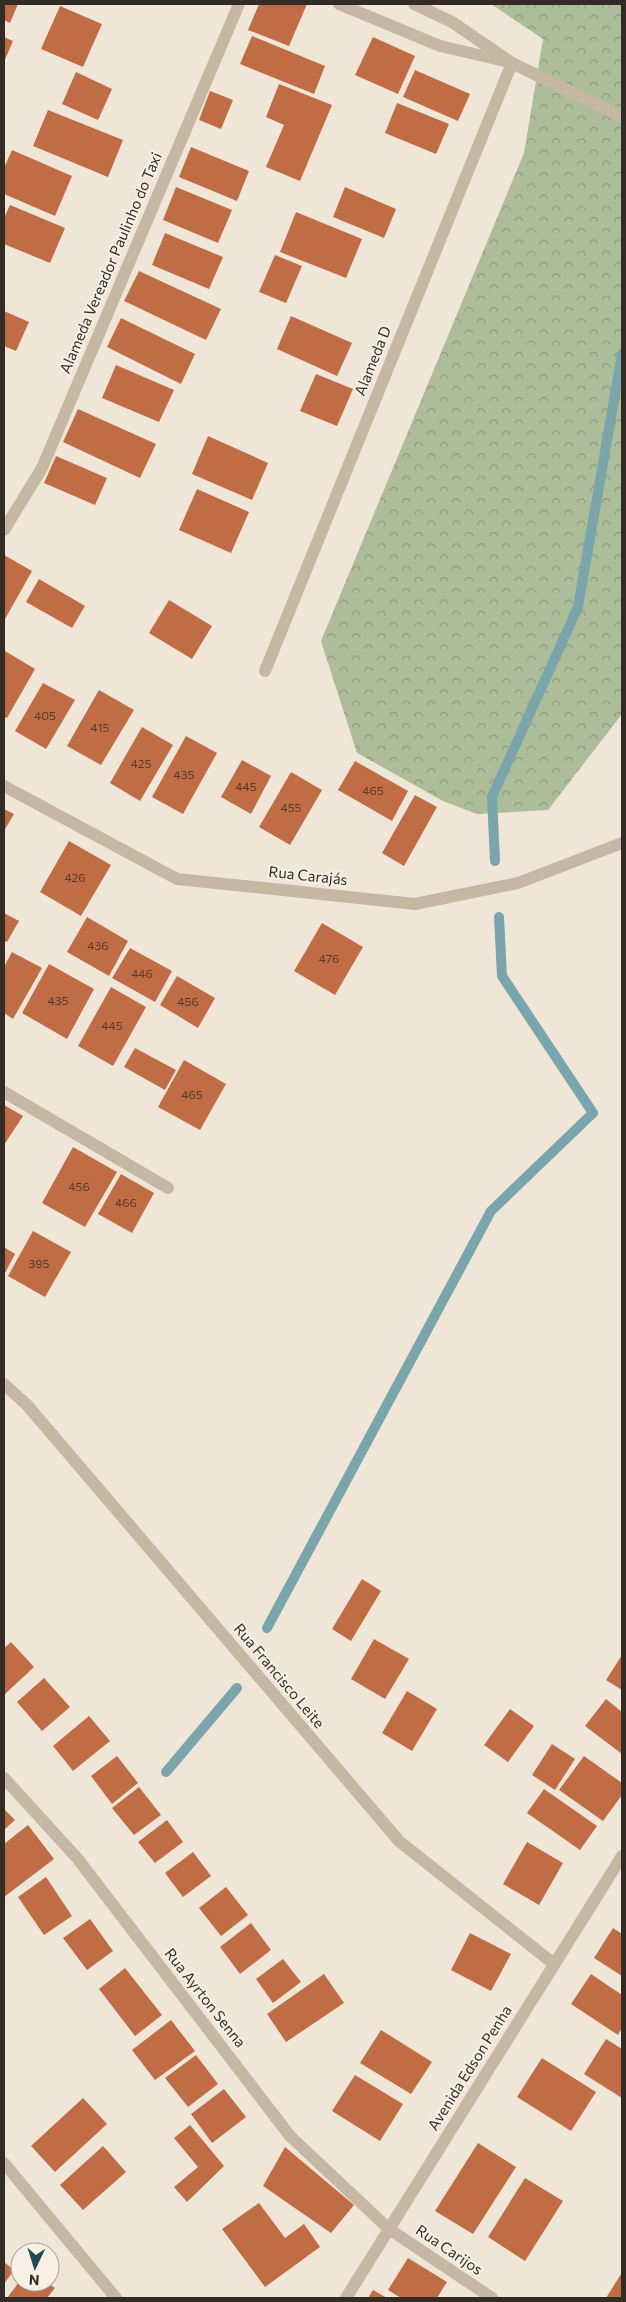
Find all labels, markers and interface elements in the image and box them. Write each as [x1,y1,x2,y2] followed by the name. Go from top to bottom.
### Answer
[55,149,165,376] street label: Alameda Vereador Paulinho do Taxi
[350,323,394,398] street label: Alameda D
[34,708,56,722] house number: 405
[91,720,110,734] house number: 415
[131,756,151,770] house number: 425
[174,767,195,781] house number: 435
[235,779,257,793] house number: 445
[362,783,384,797] house number: 465
[281,800,302,814] house number: 455
[268,862,349,888] street label: Rua Carajás
[65,870,85,884] house number: 426
[87,938,109,952] house number: 436
[319,951,339,965] house number: 476
[131,966,153,980] house number: 446
[48,993,69,1007] house number: 435
[177,994,199,1008] house number: 456
[101,1018,123,1032] house number: 445
[181,1087,203,1101] house number: 465
[68,1179,90,1193] house number: 456
[115,1195,137,1209] house number: 466
[28,1256,50,1270] house number: 395
[231,1619,329,1732] street label: Rua Francisco Leite
[162,1944,250,2051] street label: Rua Ayrton Senna
[423,2002,515,2133] street label: Avenida Edson Penha
[413,2220,486,2278] street label: Rua Carijos
[10,2242,60,2292] north arrow
[28,2272,40,2289] text: N

